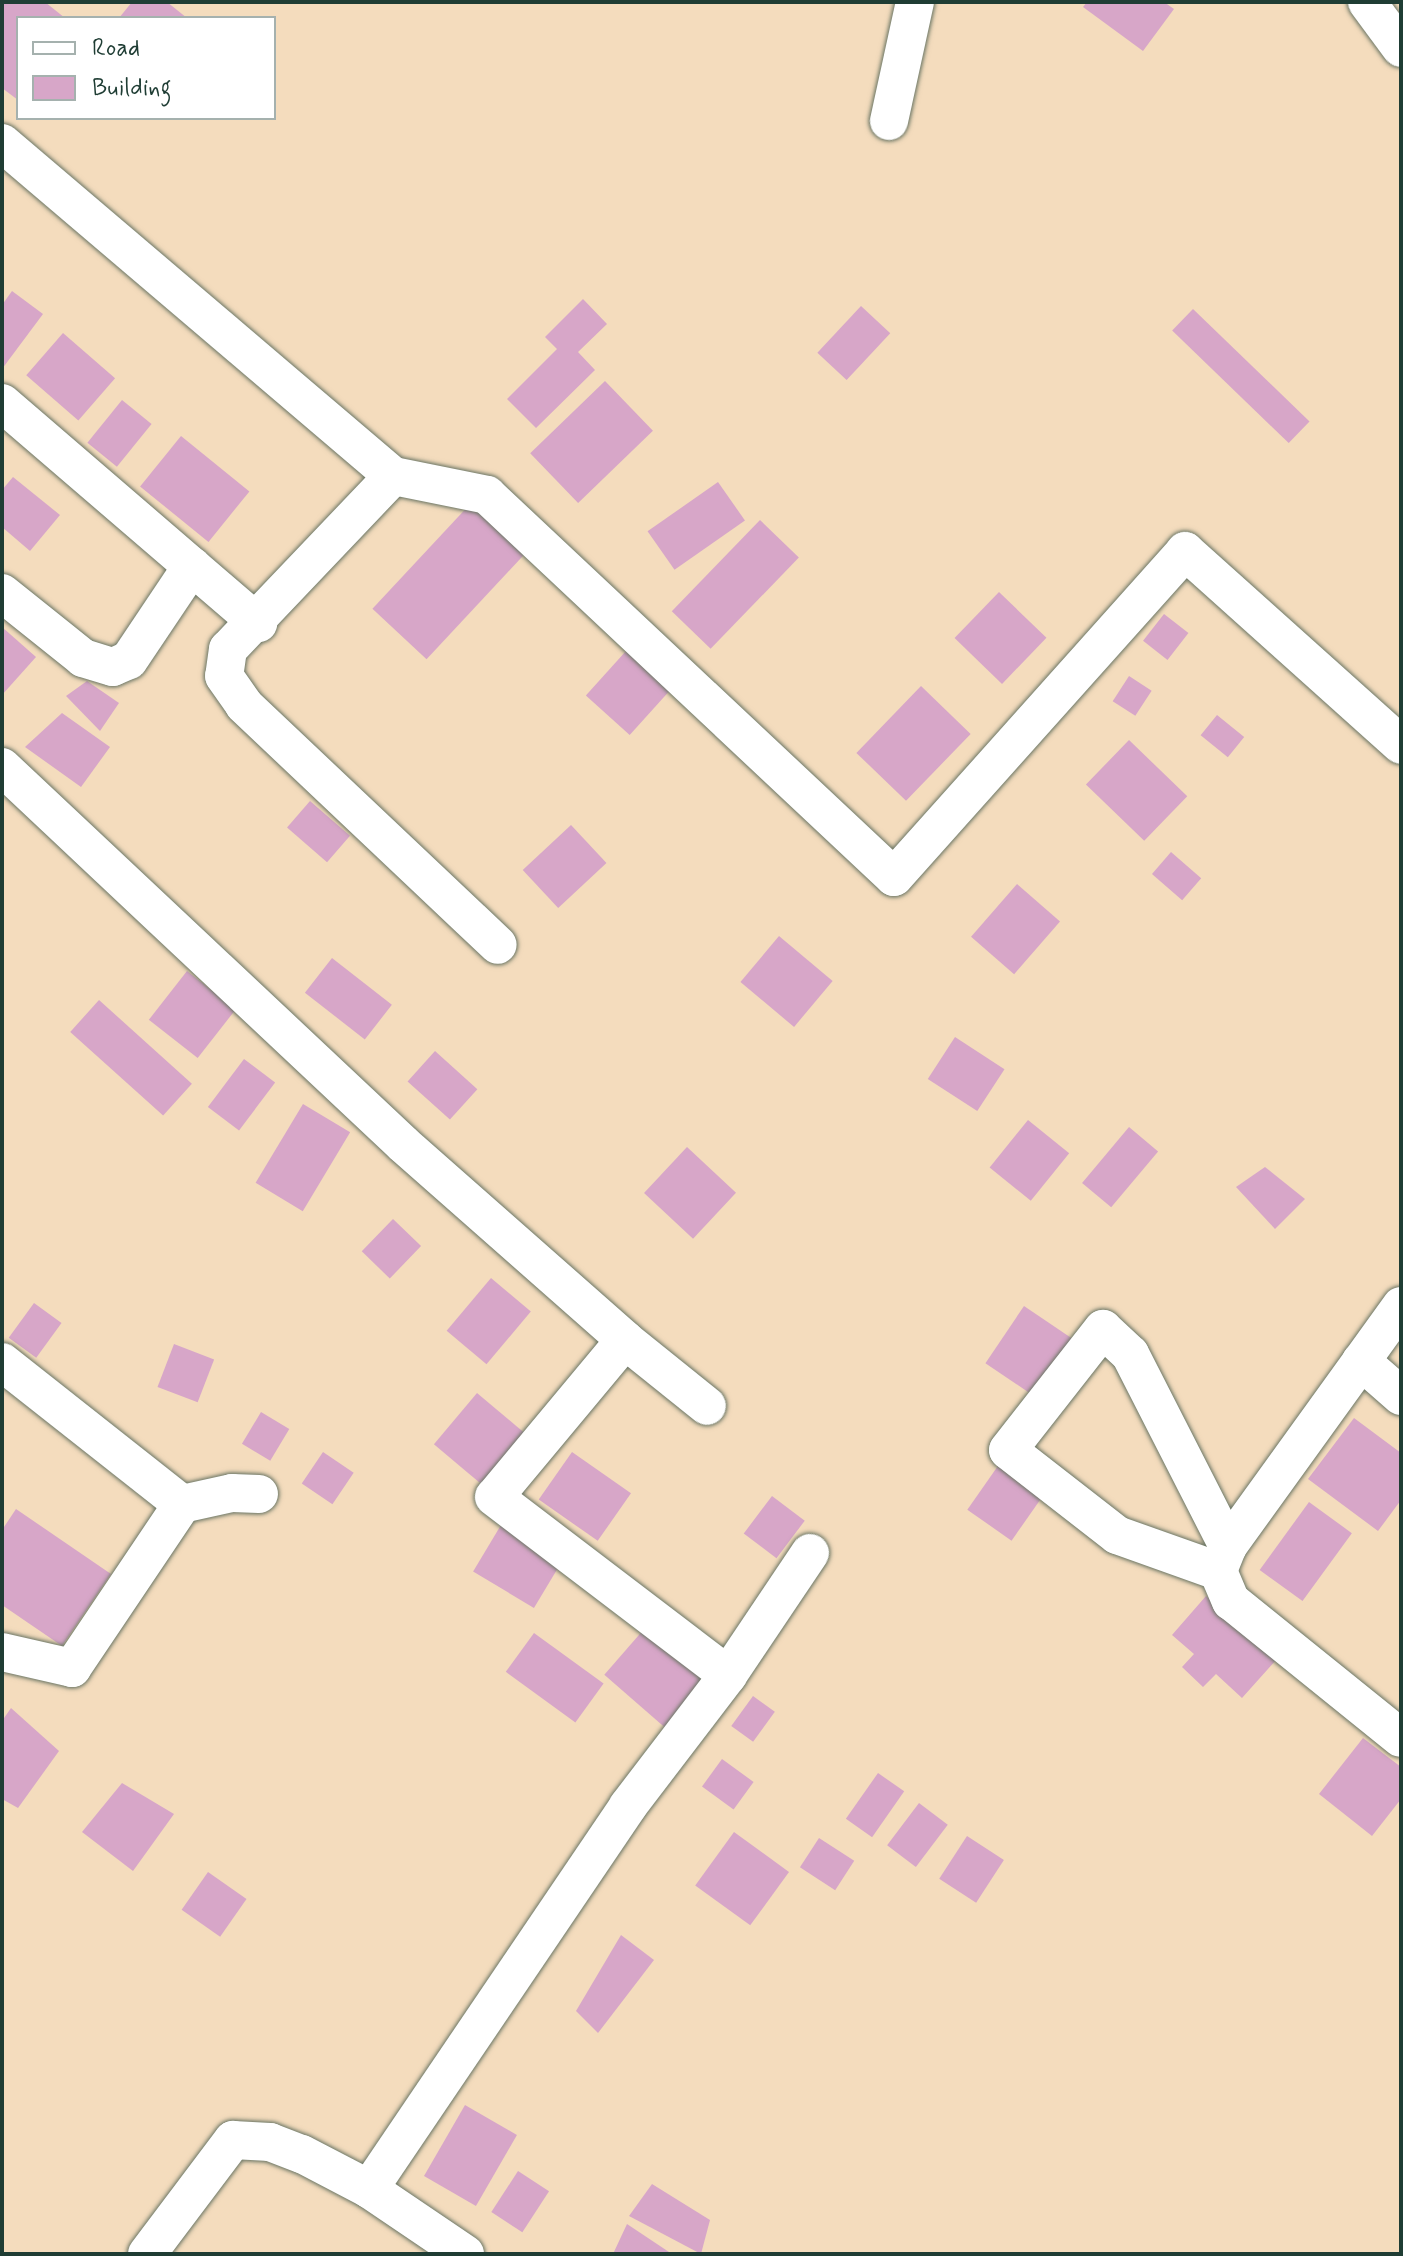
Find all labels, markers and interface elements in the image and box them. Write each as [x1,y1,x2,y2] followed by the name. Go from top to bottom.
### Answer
[16,16,276,120] legend
[92,33,140,64] text: Road
[92,73,172,104] text: Building

